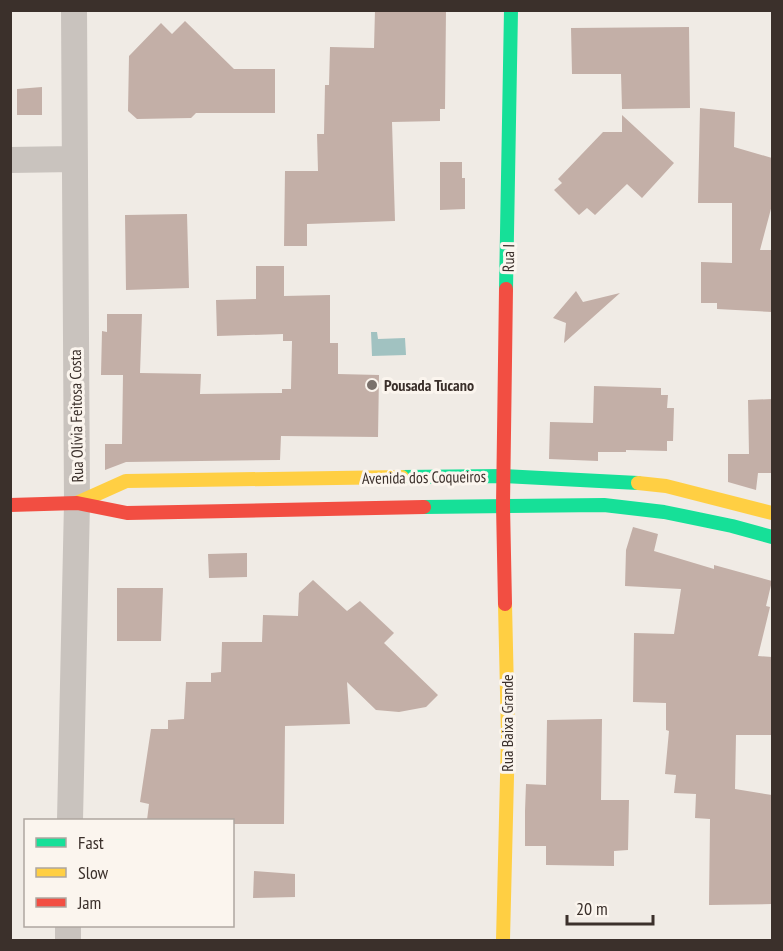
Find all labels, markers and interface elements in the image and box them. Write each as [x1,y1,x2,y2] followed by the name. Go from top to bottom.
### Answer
[498,244,518,272] street label: Rua I
[65,349,87,483] street label: Rua Olívia Feitosa Costa
[384,375,474,395] place label: Pousada Tucano
[365,378,379,392] marker: Pousada Tucano
[362,466,486,488] street label: Avenida dos Coqueiros
[497,674,517,772] street label: Rua Baixa Grande
[24,819,234,927] legend
[78,831,104,854] text: Fast
[78,861,109,884] text: Slow
[567,888,652,926] scale bar
[77,891,101,914] text: Jam
[576,897,608,920] text: 20 m

